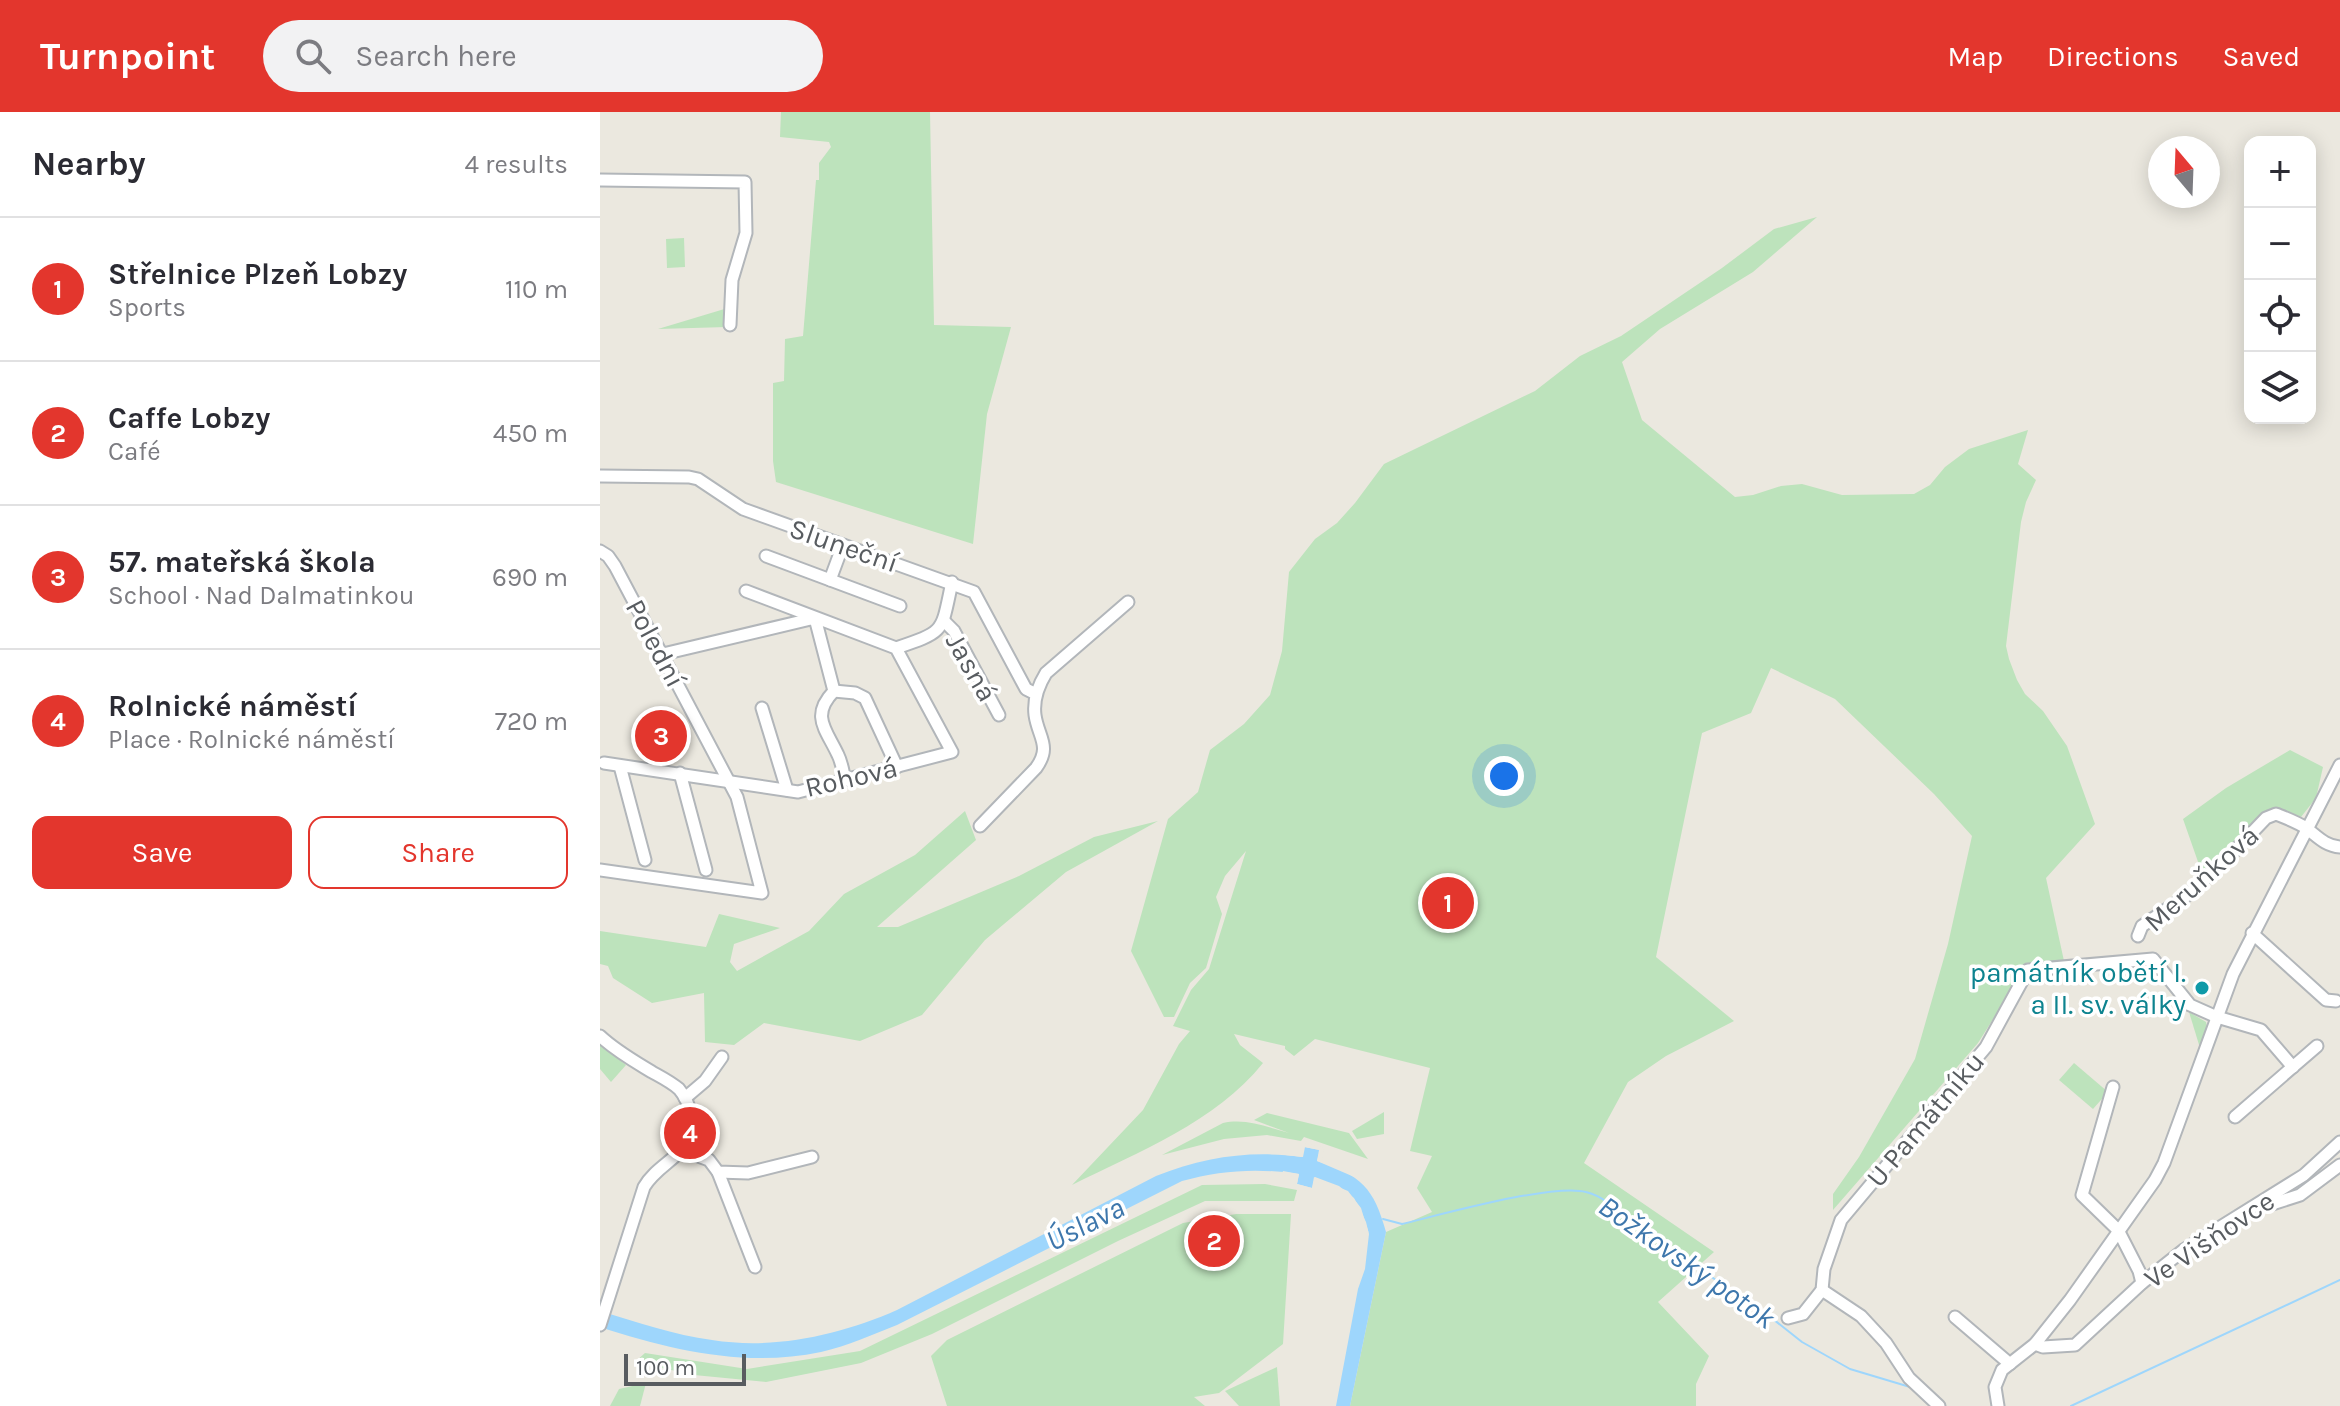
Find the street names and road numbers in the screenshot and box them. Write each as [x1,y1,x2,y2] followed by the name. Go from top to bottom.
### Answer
[785,512,903,580] street label: Sluneční
[619,594,693,693] street label: Polední
[939,627,1004,707] street label: Jasná
[802,751,901,804] street label: Rohová
[2137,818,2265,938] street label: Meruňková
[1859,1045,1991,1193] street label: U Památníku
[2138,1184,2281,1295] street label: Ve Višňovce

